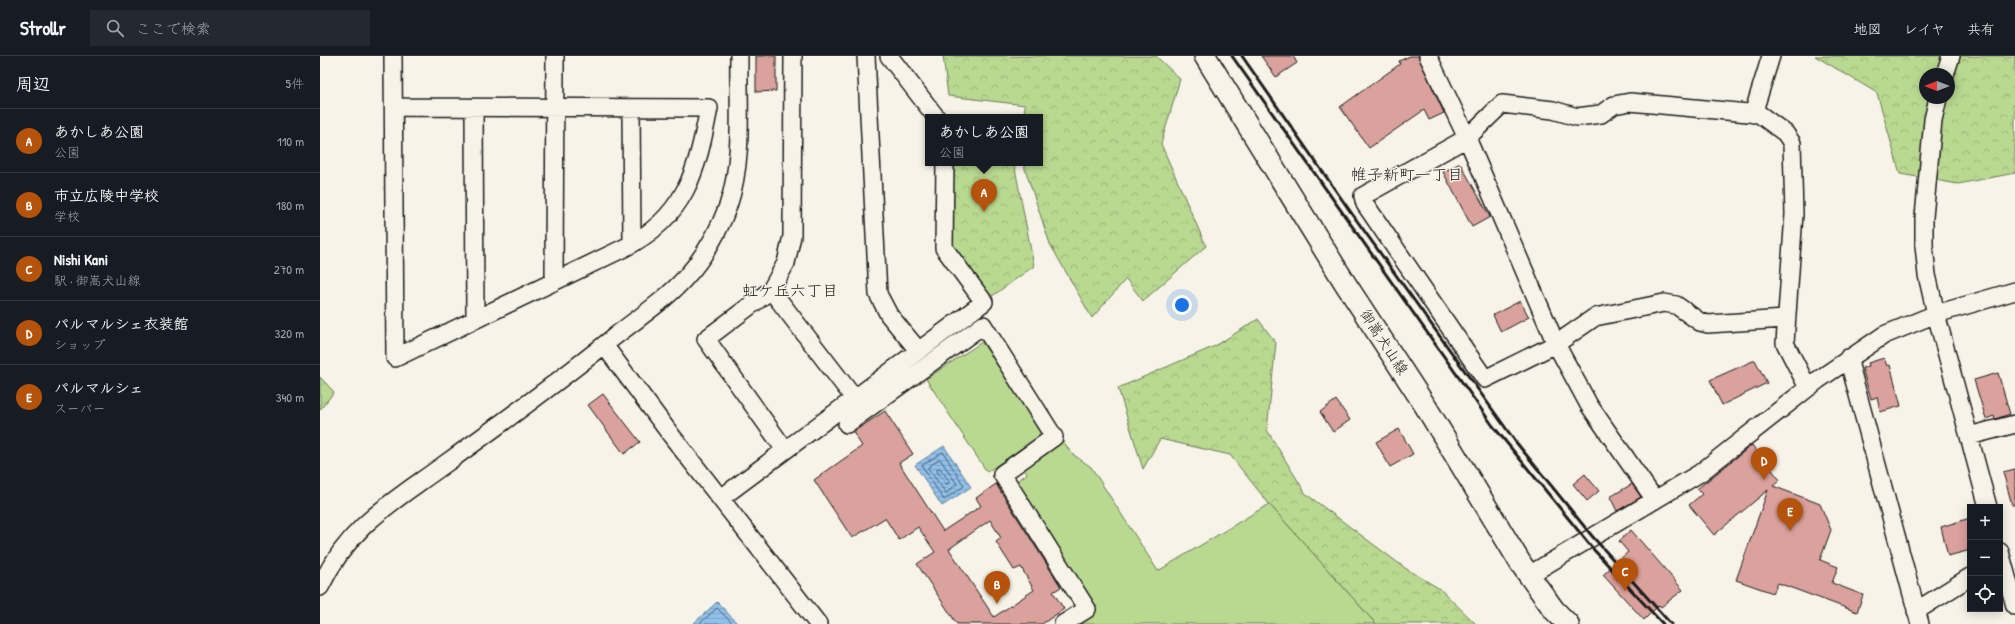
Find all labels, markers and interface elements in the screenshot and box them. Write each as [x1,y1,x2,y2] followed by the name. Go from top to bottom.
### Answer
[90,10,370,46] search box
[20,15,66,41] text: Strollr
[104,17,126,39] icon: search
[136,18,211,39] text: ここで検索
[1854,19,1882,38] text: 地図
[1904,19,1945,38] text: レイヤ
[1967,19,1995,38] text: 共有
[1919,68,1955,104] north arrow
[16,72,50,95] text: 周辺
[286,74,304,92] text: 5件
[925,114,1043,166] popup
[54,121,144,142] text: あかしあ公園
[939,121,1029,142] text: あかしあ公園
[26,132,32,150] text: A
[277,132,304,150] text: 110 m
[54,143,80,161] text: 公園
[939,143,965,161] text: 公園
[1351,163,1463,185] district label: 帷子新町一丁目
[971,179,997,212] pin: A
[54,185,159,206] text: 市立広陵中学校
[26,196,32,214] text: B
[276,196,304,214] text: 180 m
[54,207,80,225] text: 学校
[54,249,108,270] text: Nishi Kani
[25,260,33,278] text: C
[274,260,304,278] text: 270 m
[54,271,141,289] text: 駅 · 御嵩犬山線
[742,279,838,301] district label: 虹ケ丘六丁目
[1172,295,1192,315] your location
[1355,305,1414,379] street label: 御嵩犬山線
[54,313,188,334] text: パルマルシェ衣装館
[26,324,32,342] text: D
[274,324,304,342] text: 320 m
[54,335,105,353] text: ショップ
[54,377,143,398] text: パルマルシェ
[26,388,32,406] text: E
[276,388,304,406] text: 340 m
[54,399,105,417] text: スーパー
[1751,447,1777,480] pin: D
[1777,498,1803,531] pin: E
[1967,504,2003,612] map controls
[1967,504,2003,540] button: +
[1967,540,2003,576] button: −
[1612,558,1638,591] pin: C
[984,571,1010,604] pin: B
[1967,576,2003,612] button: locate

